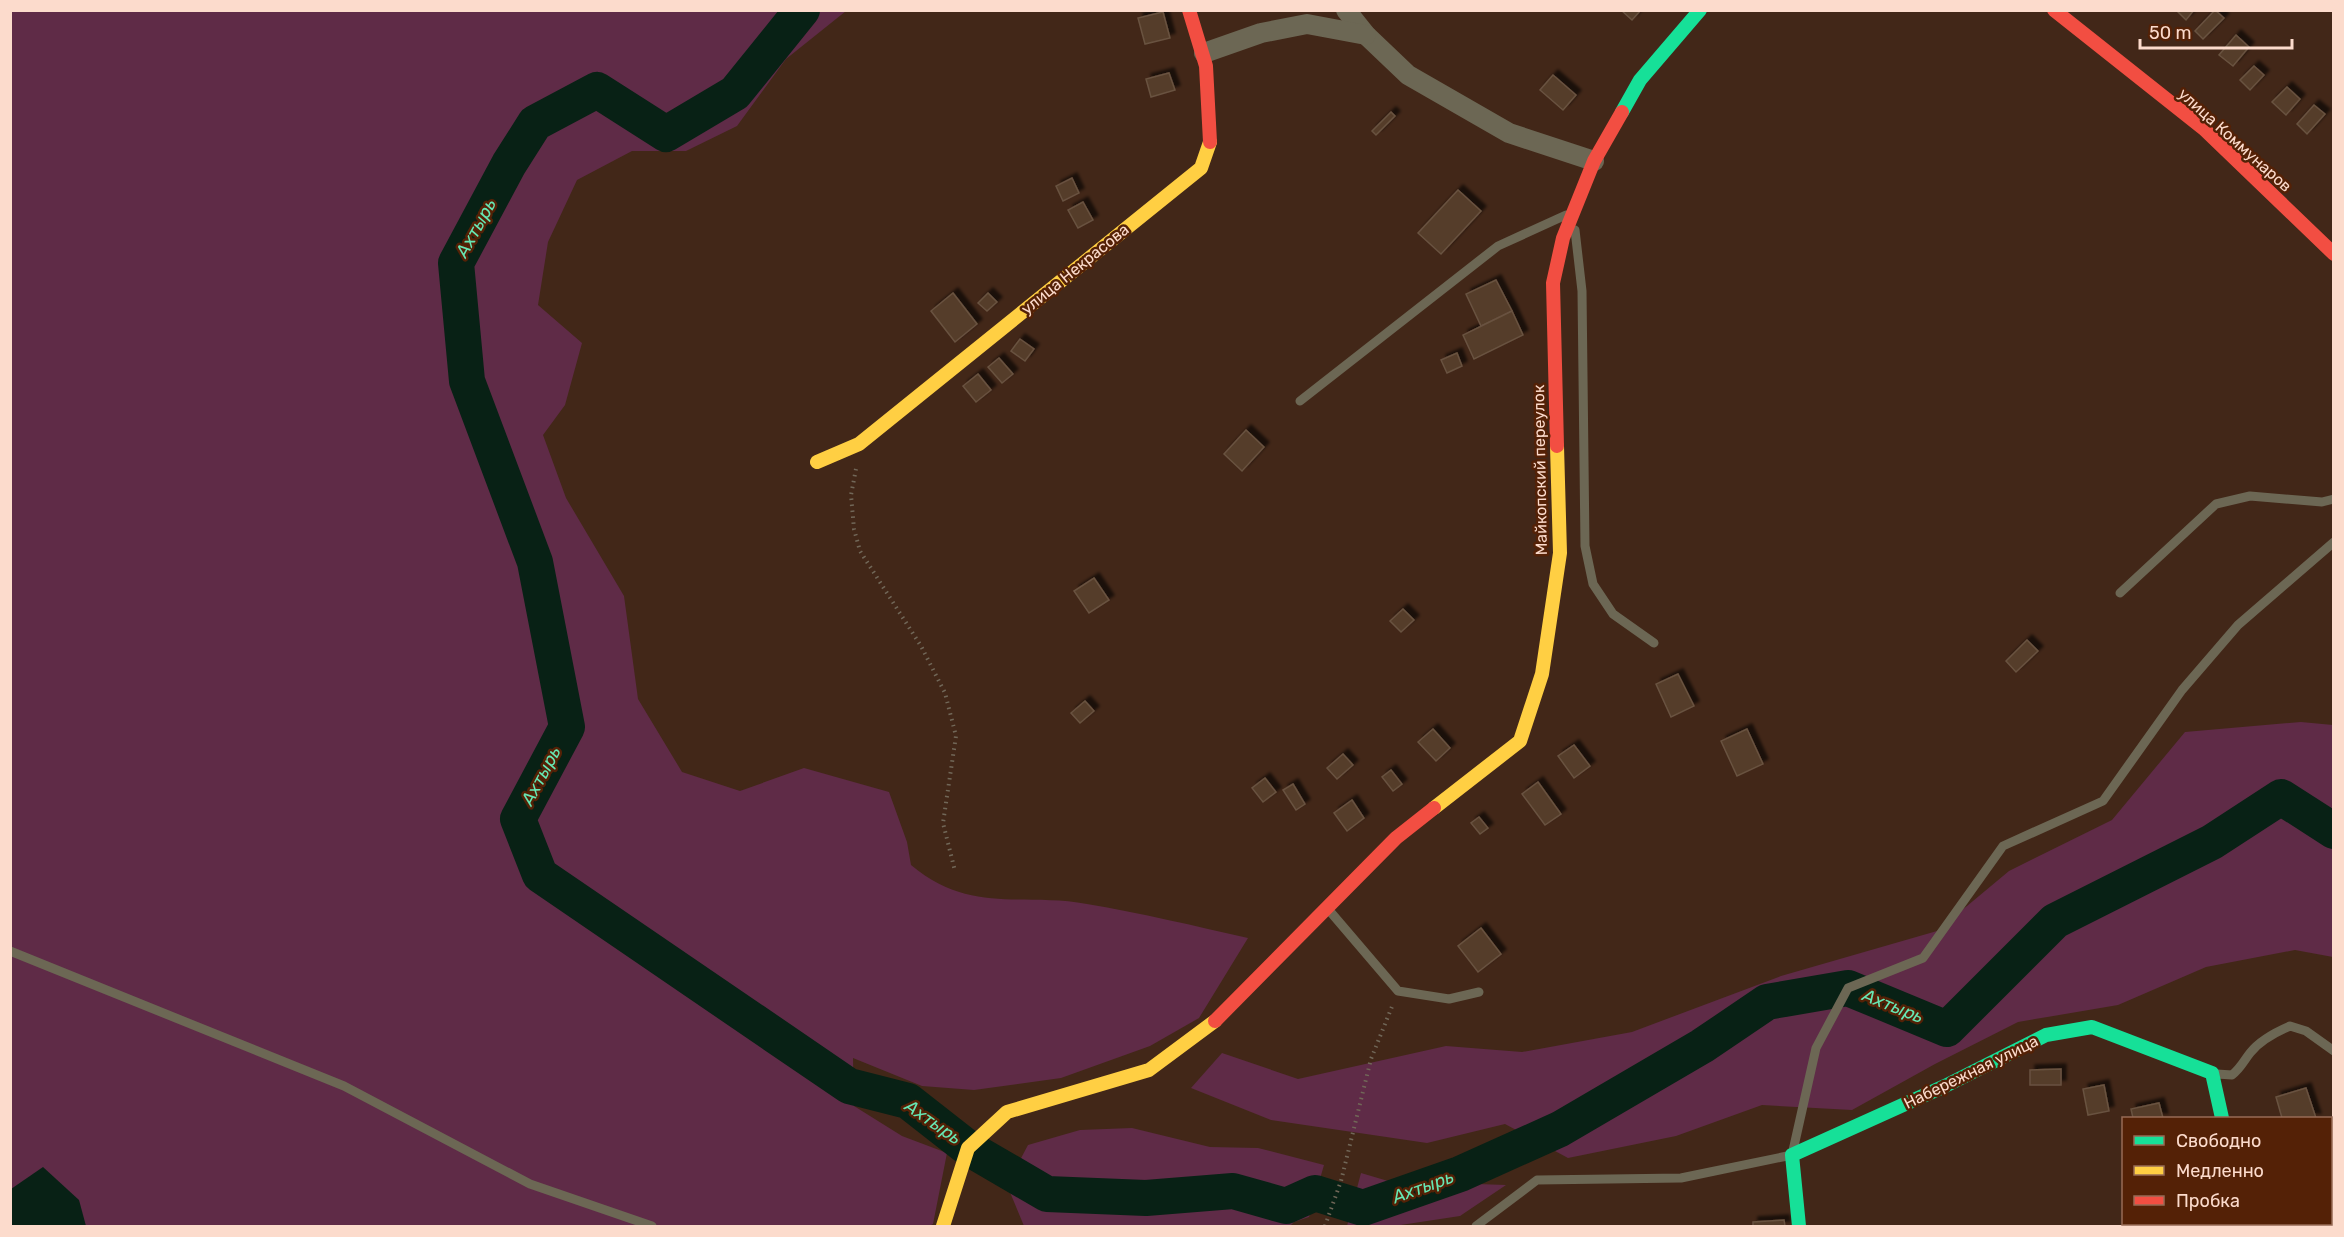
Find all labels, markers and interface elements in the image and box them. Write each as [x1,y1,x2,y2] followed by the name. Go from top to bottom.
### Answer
[2140,12,2292,50] scale bar
[2149,22,2192,44] text: 50 m
[2174,84,2296,196] street label: улица Коммунаров
[450,195,501,262] water label: Ахтырь
[1017,220,1133,318] street label: улица Некрасова
[1529,384,1551,556] street label: Майкопский переулок
[516,743,566,810] water label: Ахтырь
[1859,984,1927,1028] water label: Ахтырь
[1901,1031,2041,1113] street label: Набережная улица
[900,1094,965,1149] water label: Ахтырь
[2122,1117,2332,1225] legend
[2176,1130,2261,1152] text: Свободно
[2176,1160,2264,1182] text: Медленно
[1388,1166,1457,1209] water label: Ахтырь
[2176,1190,2240,1212] text: Пробка

